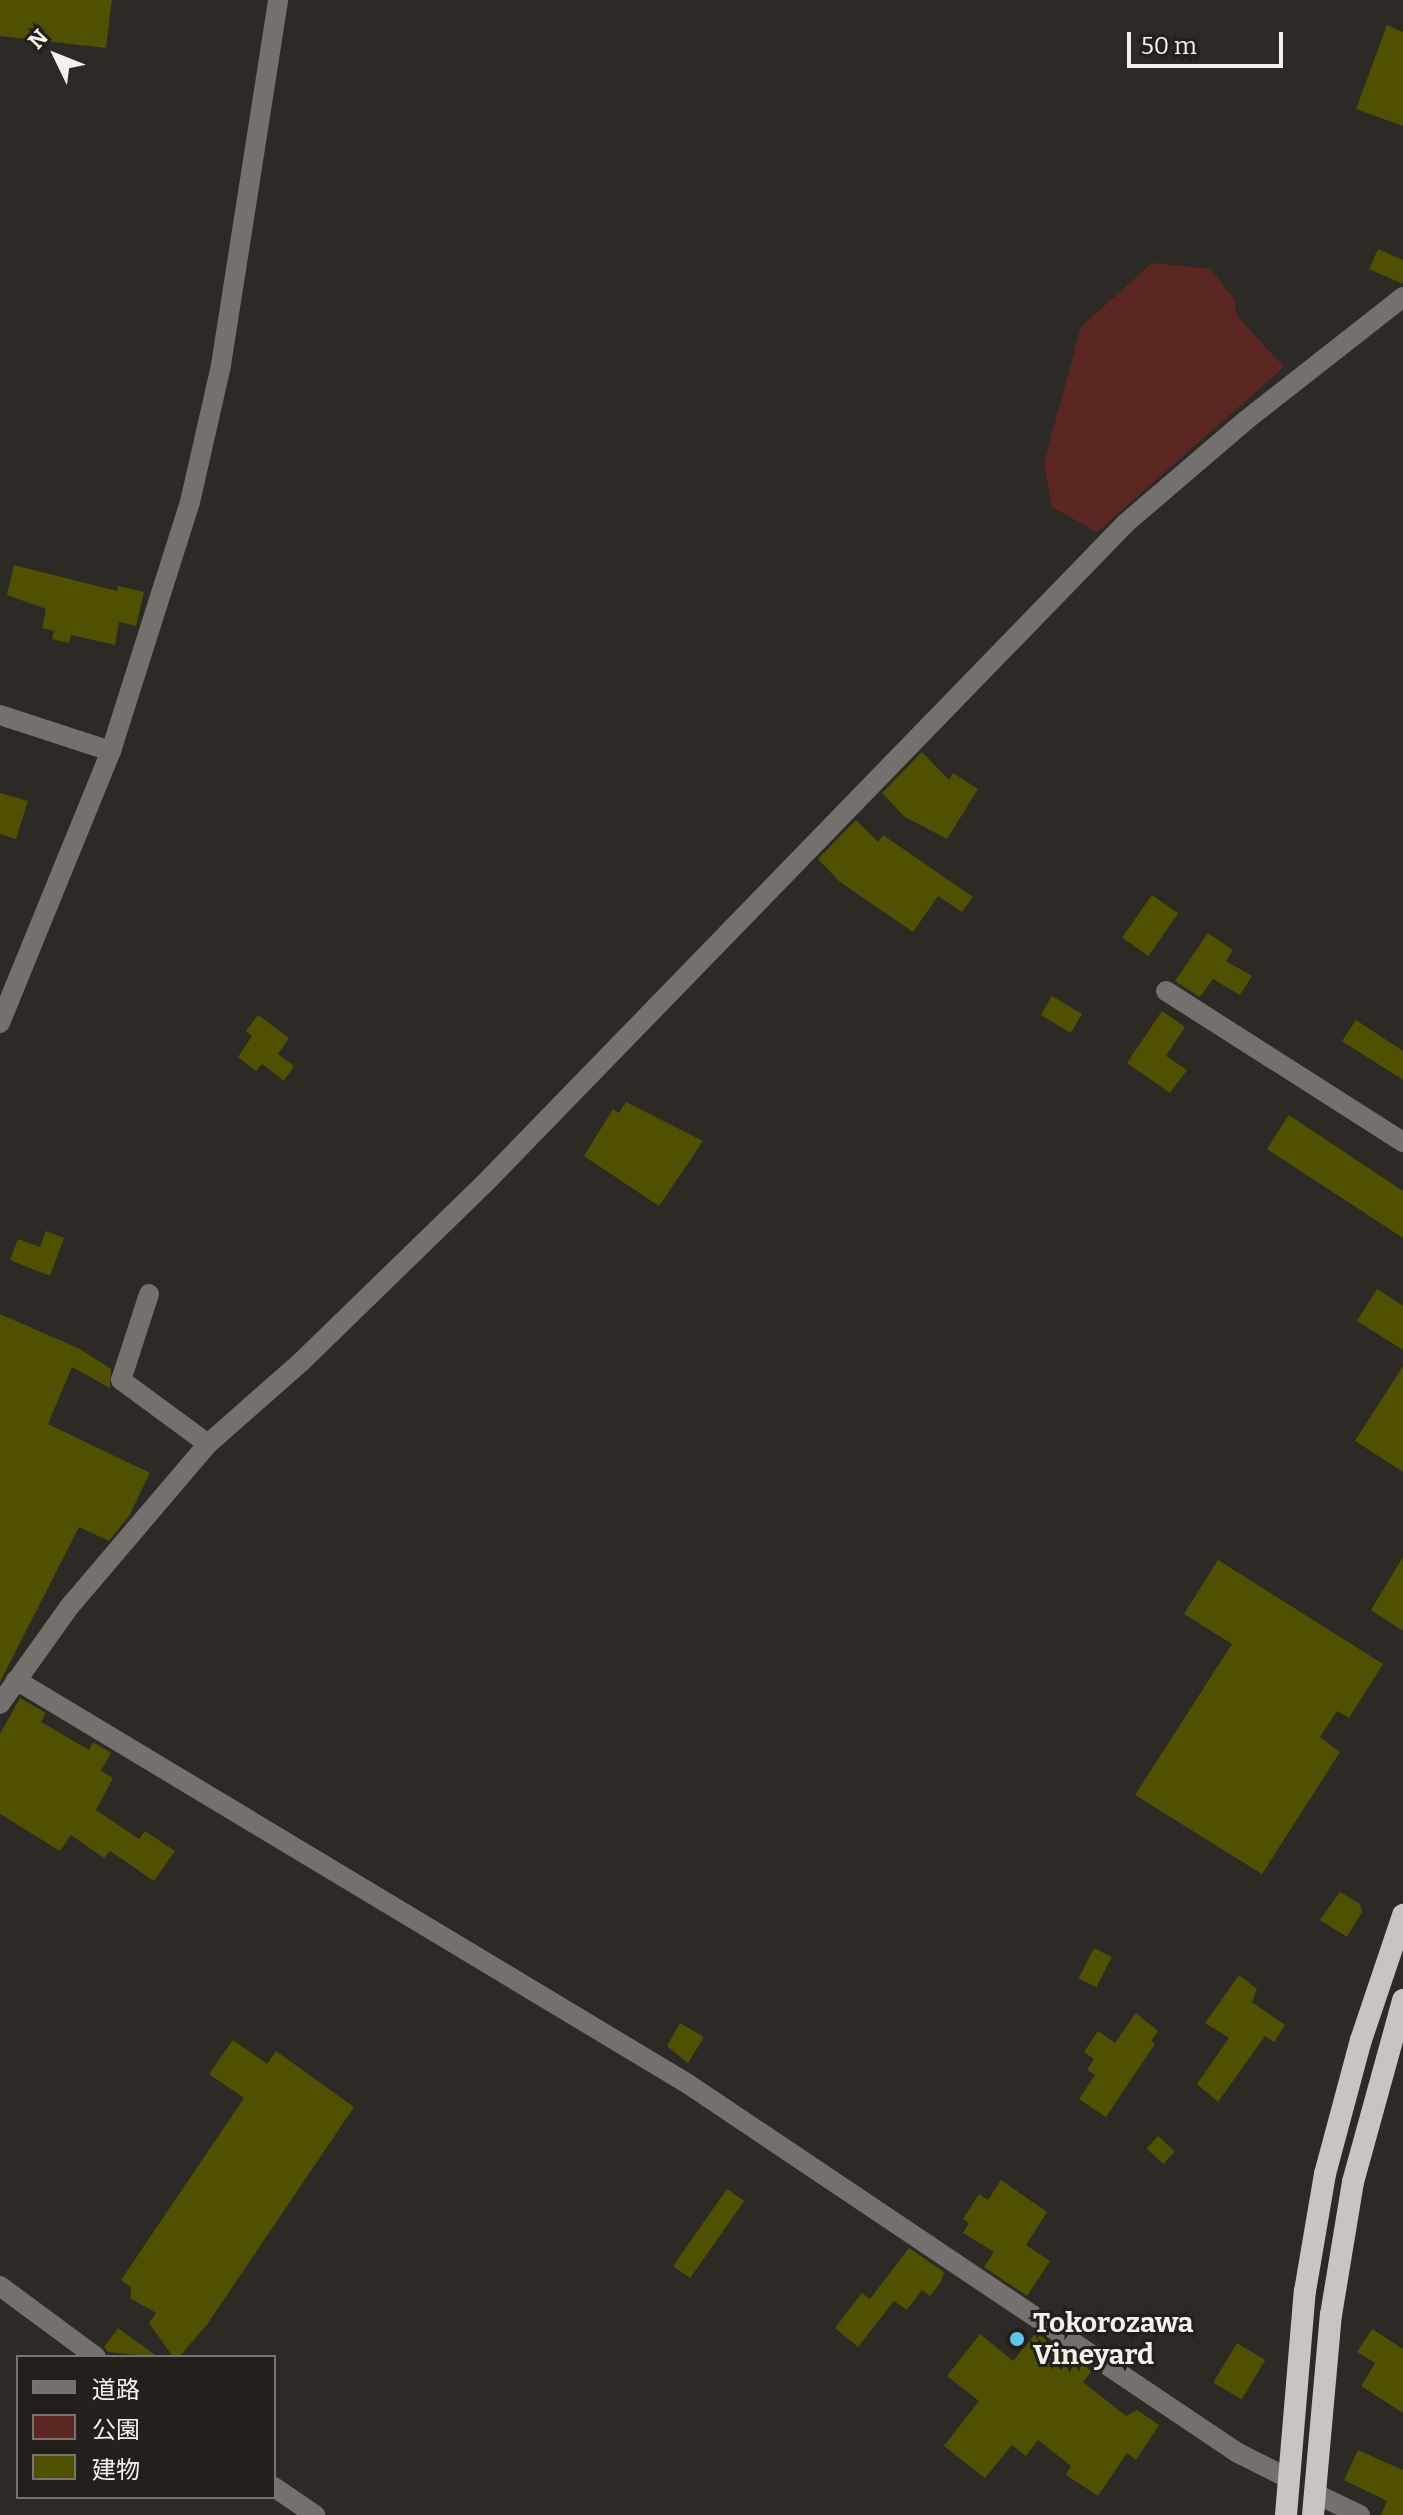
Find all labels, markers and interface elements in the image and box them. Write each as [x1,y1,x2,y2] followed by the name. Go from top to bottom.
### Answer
[16,16,96,96] north arrow
[1131,16,1287,66] scale bar
[22,24,54,55] text: N
[1141,32,1197,60] text: 50 m
[1033,2306,1194,2372] place label: Tokorozawa Vineyard
[1008,2330,1026,2348] marker: Tokorozawa Vineyard
[16,2355,276,2499] legend
[92,2376,140,2404] text: 道路
[92,2416,140,2444] text: 公園
[92,2456,140,2484] text: 建物

